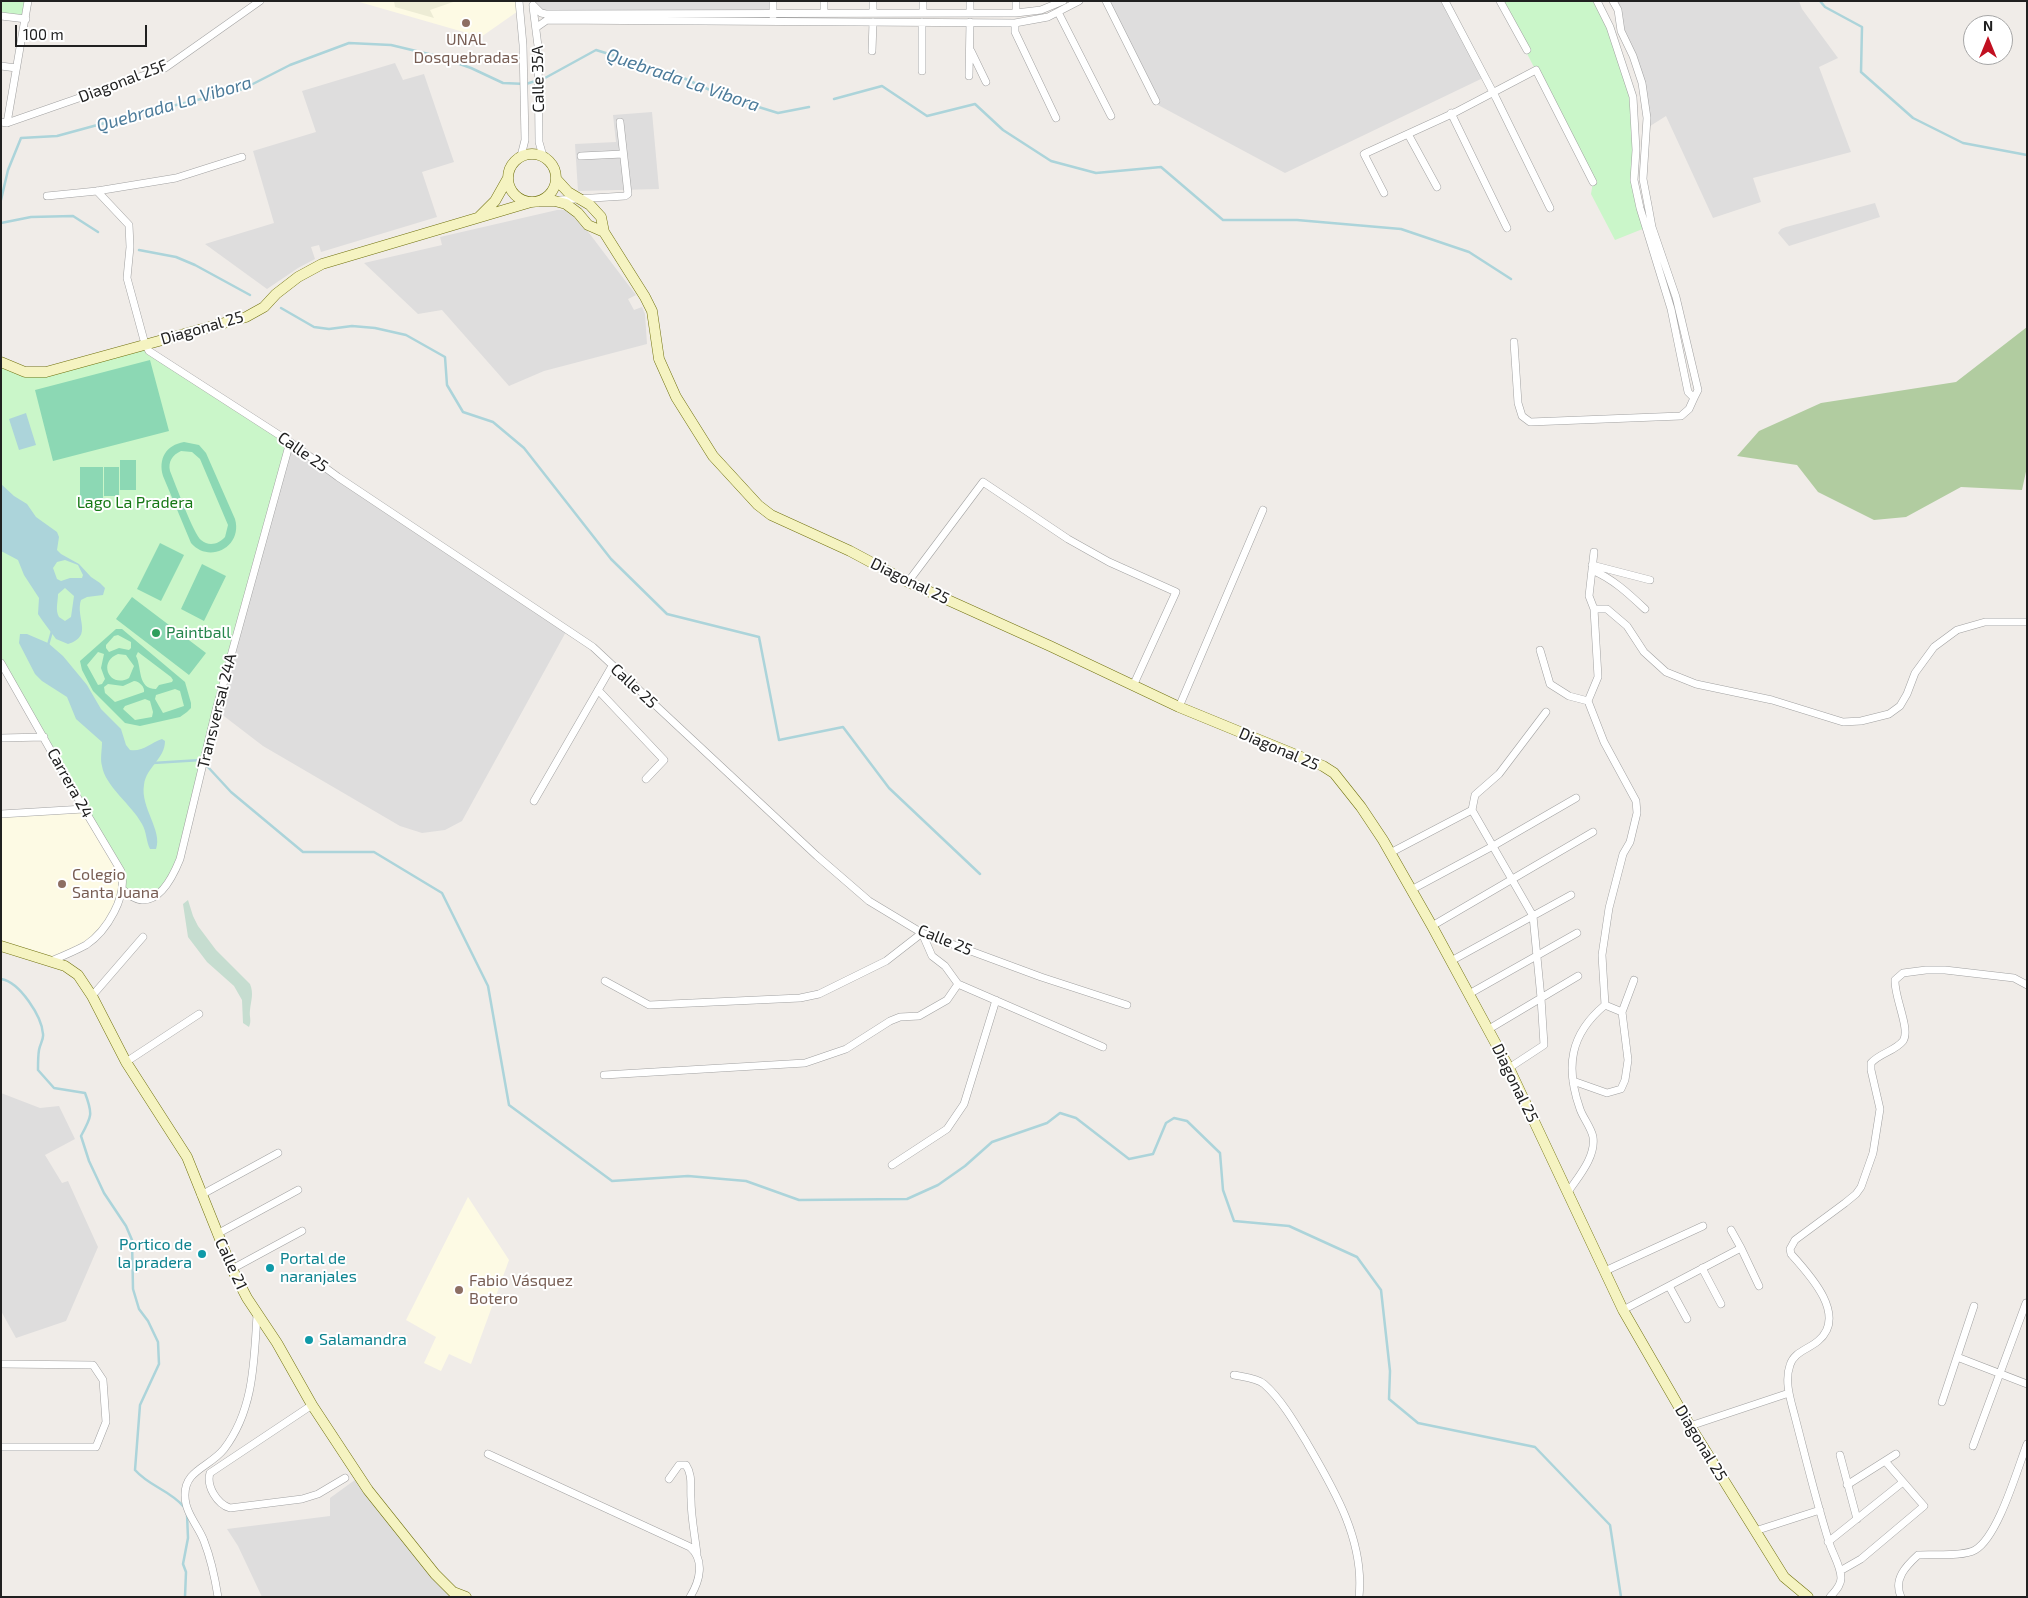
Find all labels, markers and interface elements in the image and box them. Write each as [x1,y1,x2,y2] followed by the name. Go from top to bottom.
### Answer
[18,15,150,47] scale bar
[1963,15,2013,65] north arrow
[460,17,472,29] marker: UNAL Dosquebradas
[1983,17,1993,34] text: N
[23,25,64,43] text: 100 m
[413,30,519,68] place label: UNAL Dosquebradas
[604,44,762,116] water label: Quebrada La Vibora
[528,45,548,113] street label: Calle 35A
[76,55,170,107] street label: Diagonal 25F
[94,71,254,137] water label: Quebrada La Vibora
[158,307,246,349] street label: Diagonal 25
[274,428,332,476] street label: Calle 25
[77,493,193,513] park label: Lago La Pradera
[867,554,953,608] street label: Diagonal 25
[166,623,231,643] place label: Paintball
[150,627,162,639] marker: Paintball
[193,652,241,770] street label: Transversal 24A
[607,659,661,713] street label: Calle 25
[1236,723,1322,775] street label: Diagonal 25
[43,745,97,821] street label: Carrera 24
[72,865,159,903] place label: Colegio Santa Juana
[56,878,68,890] marker: Colegio Santa Juana
[915,920,975,960] street label: Calle 25
[1488,1040,1542,1126] street label: Diagonal 25
[117,1235,192,1273] place label: Portico de la pradera
[211,1235,251,1293] street label: Calle 21
[196,1248,208,1260] marker: Portico de la pradera
[280,1249,357,1287] place label: Portal de naranjales
[264,1262,276,1274] marker: Portal de naranjales
[469,1271,573,1309] place label: Fabio Vásquez Botero
[453,1284,465,1296] marker: Fabio Vásquez Botero
[319,1330,407,1350] place label: Salamandra
[303,1334,315,1346] marker: Salamandra
[1671,1401,1731,1485] street label: Diagonal 25

